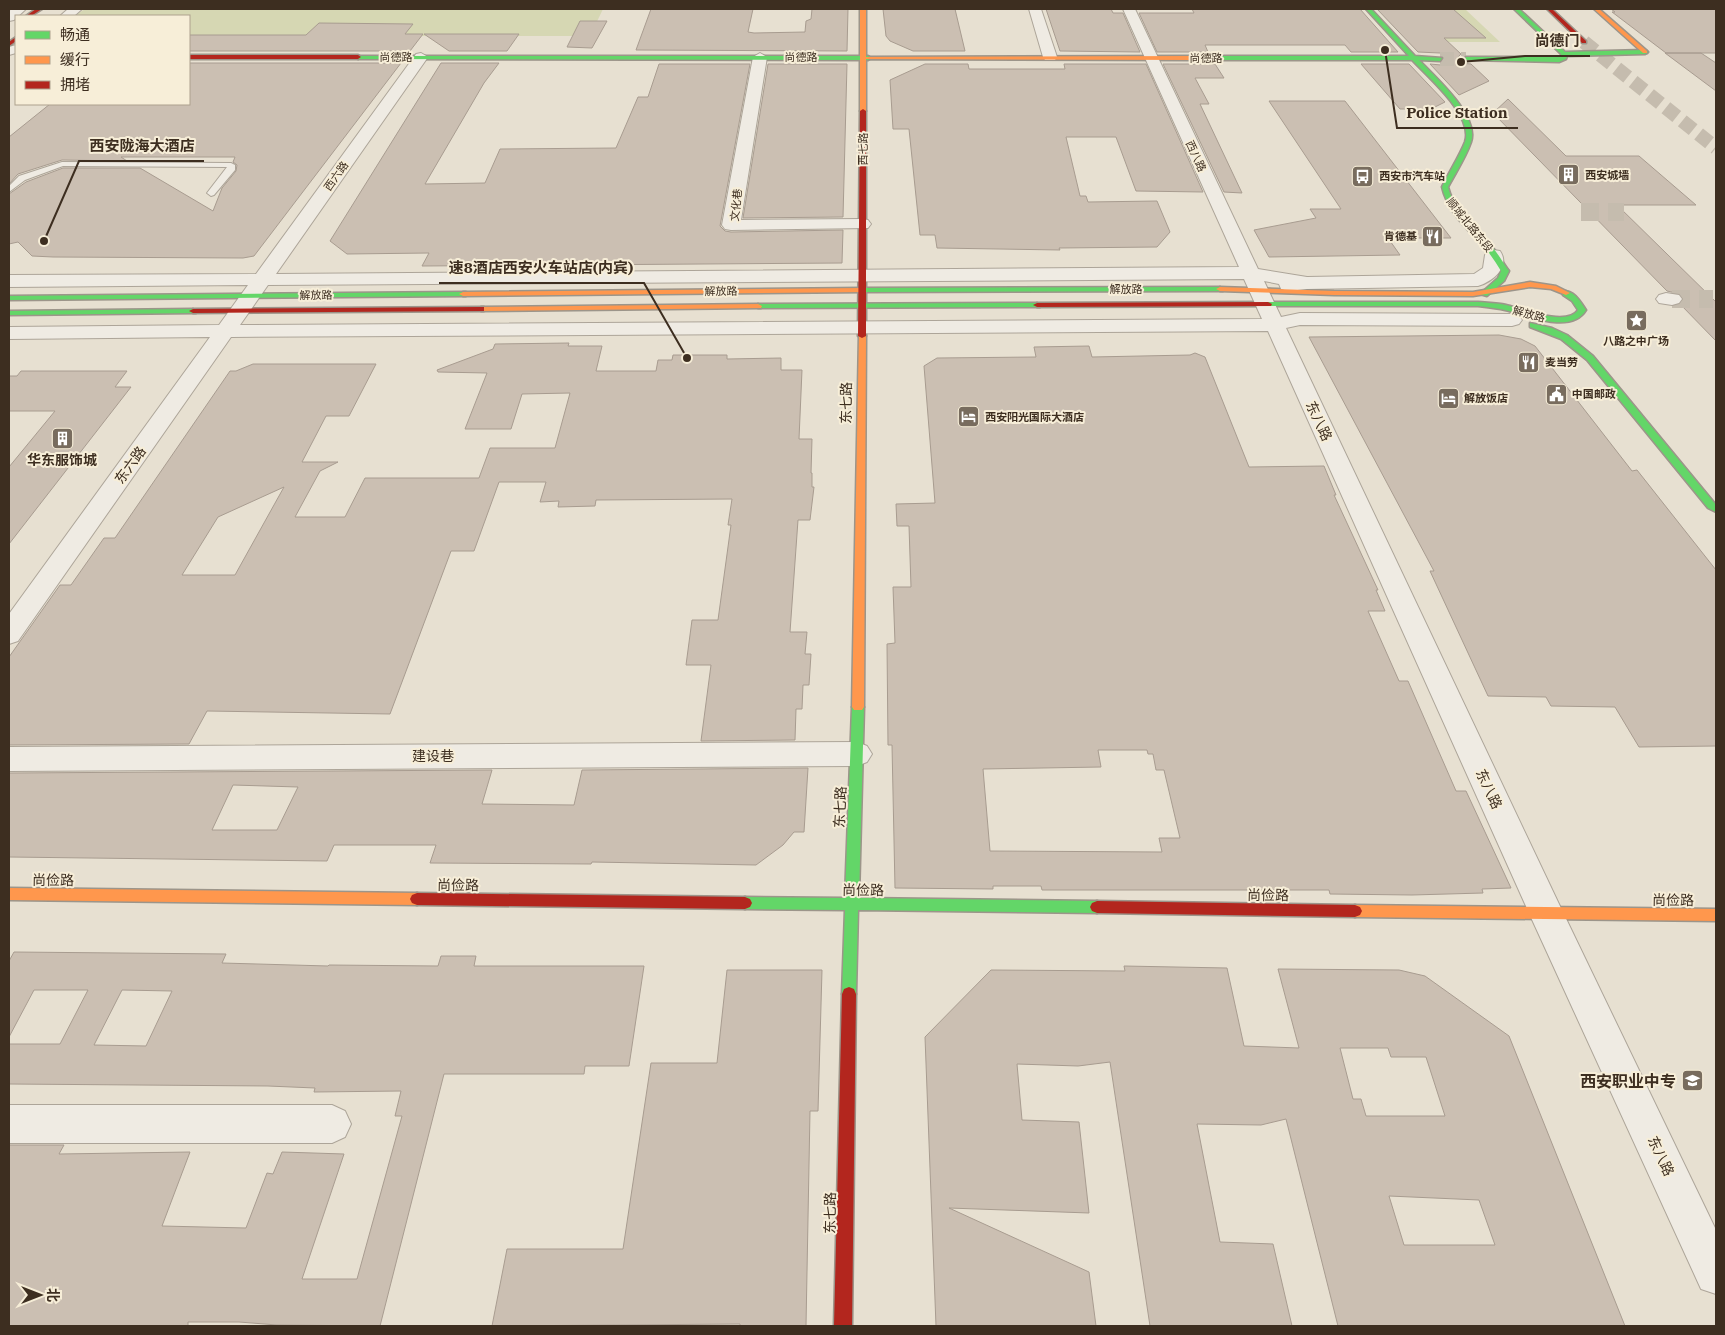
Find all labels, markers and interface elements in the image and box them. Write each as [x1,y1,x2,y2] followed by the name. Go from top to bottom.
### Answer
[15,15,190,105] legend
[60,25,90,44] text: 畅通
[1525,26,1590,56] callout: 尚德门
[1534,31,1580,50] text: 尚德门
[60,50,90,69] text: 缓行
[380,50,413,64] street label: 尚德路
[785,50,818,64] street label: 尚德路
[1190,51,1223,65] street label: 尚德路
[60,75,90,94] text: 拥堵
[1397,98,1518,128] callout: Police Station
[1406,103,1508,122] text: Police Station
[79,131,204,161] callout: 西安陇海大酒店
[856,133,870,166] street label: 西七路
[89,136,195,155] text: 西安陇海大酒店
[1183,138,1209,174] street label: 西八路
[321,158,351,194] street label: 西六路
[1557,163,1581,187] building icon: 西安城墙
[1351,164,1375,188] bus stop icon: 西安市汽车站
[1585,168,1629,182] place label: 西安城墙
[1379,169,1445,183] place label: 西安市汽车站
[727,188,745,222] street label: 文化巷
[1444,195,1496,255] street label: 顺城北路东段
[1421,224,1445,248] restaurant icon: 肯德基
[1384,229,1417,243] place label: 肯德基
[439,253,644,283] callout: 速8酒店西安火车站店(内宾)
[449,258,633,277] text: 速8酒店西安火车站店(内宾)
[1110,282,1143,296] street label: 解放路
[704,284,738,298] street label: 解放路
[299,288,333,302] street label: 解放路
[1511,303,1547,325] street label: 解放路
[1624,308,1648,332] place icon: 八路之中广场
[1603,334,1669,348] place label: 八路之中广场
[1517,350,1541,374] restaurant icon: 麦当劳
[1545,355,1578,369] place label: 麦当劳
[837,382,855,424] street label: 东七路
[1544,382,1568,406] public building icon: 中国邮政
[1436,386,1460,410] hotel icon: 解放饭店
[1572,387,1616,401] place label: 中国邮政
[1464,391,1508,405] place label: 解放饭店
[1302,398,1336,444] street label: 东八路
[957,405,981,429] hotel icon: 西安阳光国际大酒店
[985,410,1084,424] place label: 西安阳光国际大酒店
[50,426,74,450] building icon: 华东服饰城
[110,443,150,487] street label: 东六路
[27,451,97,469] place label: 华东服饰城
[412,747,454,765] street label: 建设巷
[1472,766,1506,812] street label: 东八路
[830,786,850,828] street label: 东七路
[32,871,74,889] street label: 尚俭路
[437,876,479,894] street label: 尚俭路
[842,881,884,899] street label: 尚俭路
[1247,886,1289,904] street label: 尚俭路
[1652,891,1694,909] street label: 尚俭路
[1680,1069,1704,1093] school or university icon: 西安职业中专
[1580,1071,1676,1091] place label: 西安职业中专
[1644,1133,1678,1179] street label: 东八路
[821,1192,839,1234] street label: 东七路
[15,1270,65,1320] north arrow
[44,1288,62,1302] text: 北

